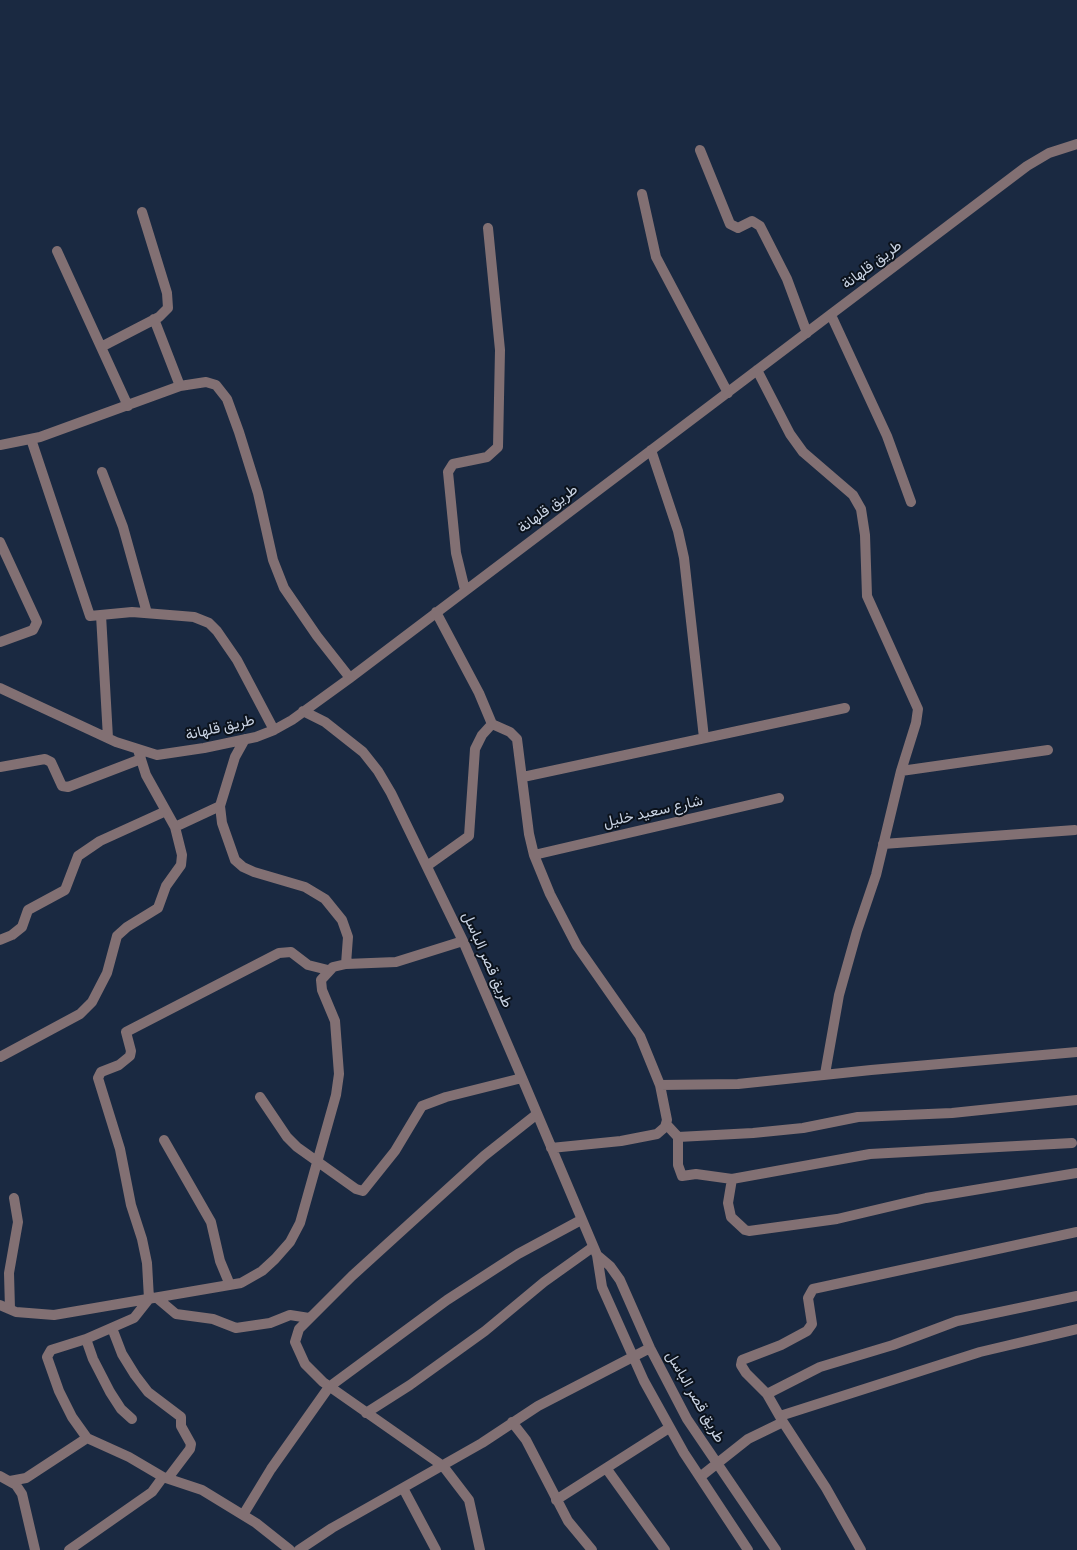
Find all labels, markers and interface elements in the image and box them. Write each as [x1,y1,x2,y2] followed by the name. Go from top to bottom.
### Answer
[839,237,905,293] street label: طريق قلهانة
[515,481,581,537] street label: طريق قلهانة
[184,711,256,745] street label: طريق قلهانة
[601,792,705,832] street label: شارع سعيد خليل
[458,909,516,1011] street label: طريق قصر الباسل
[661,1348,729,1446] street label: طريق قصر الباسل

